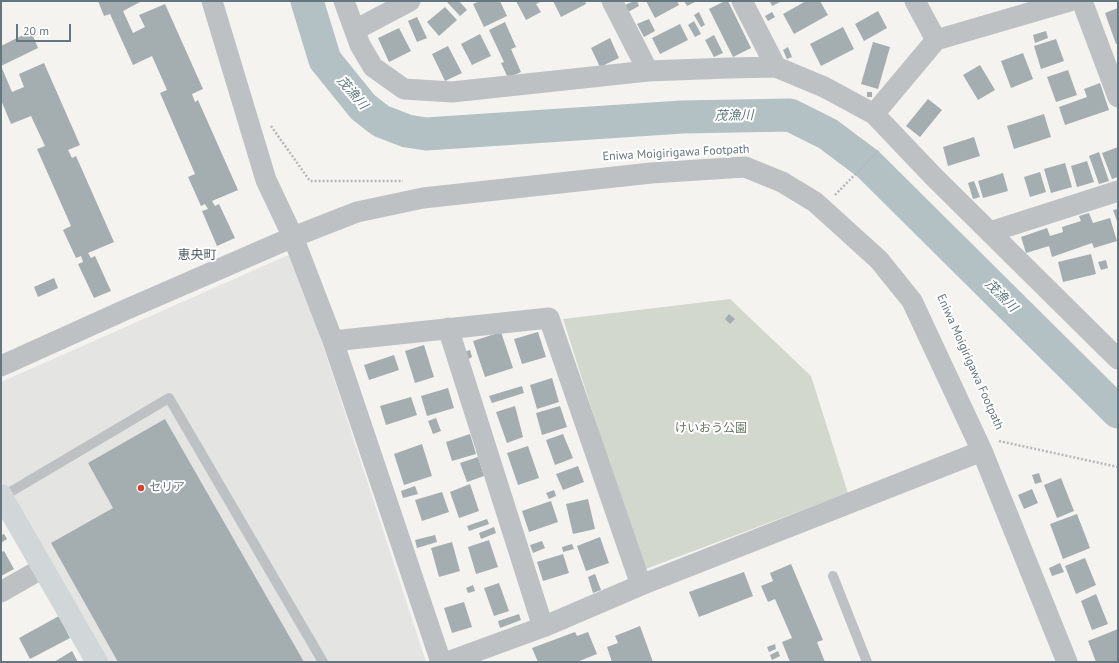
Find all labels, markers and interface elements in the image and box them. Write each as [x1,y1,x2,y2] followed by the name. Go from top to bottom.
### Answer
[18,16,73,42] scale bar
[23,23,49,38] text: 20 m
[333,73,371,113] water label: 茂漁川
[714,108,754,124] water label: 茂漁川
[602,142,750,164] street label: Eniwa Moigirigawa Footpath
[178,247,216,263] district label: 恵央町
[982,277,1020,315] water label: 茂漁川
[934,292,1006,432] street label: Eniwa Moigirigawa Footpath
[675,422,747,436] park label: けいおう公園
[149,481,185,495] place label: セリア
[136,483,146,493] marker: セリア

